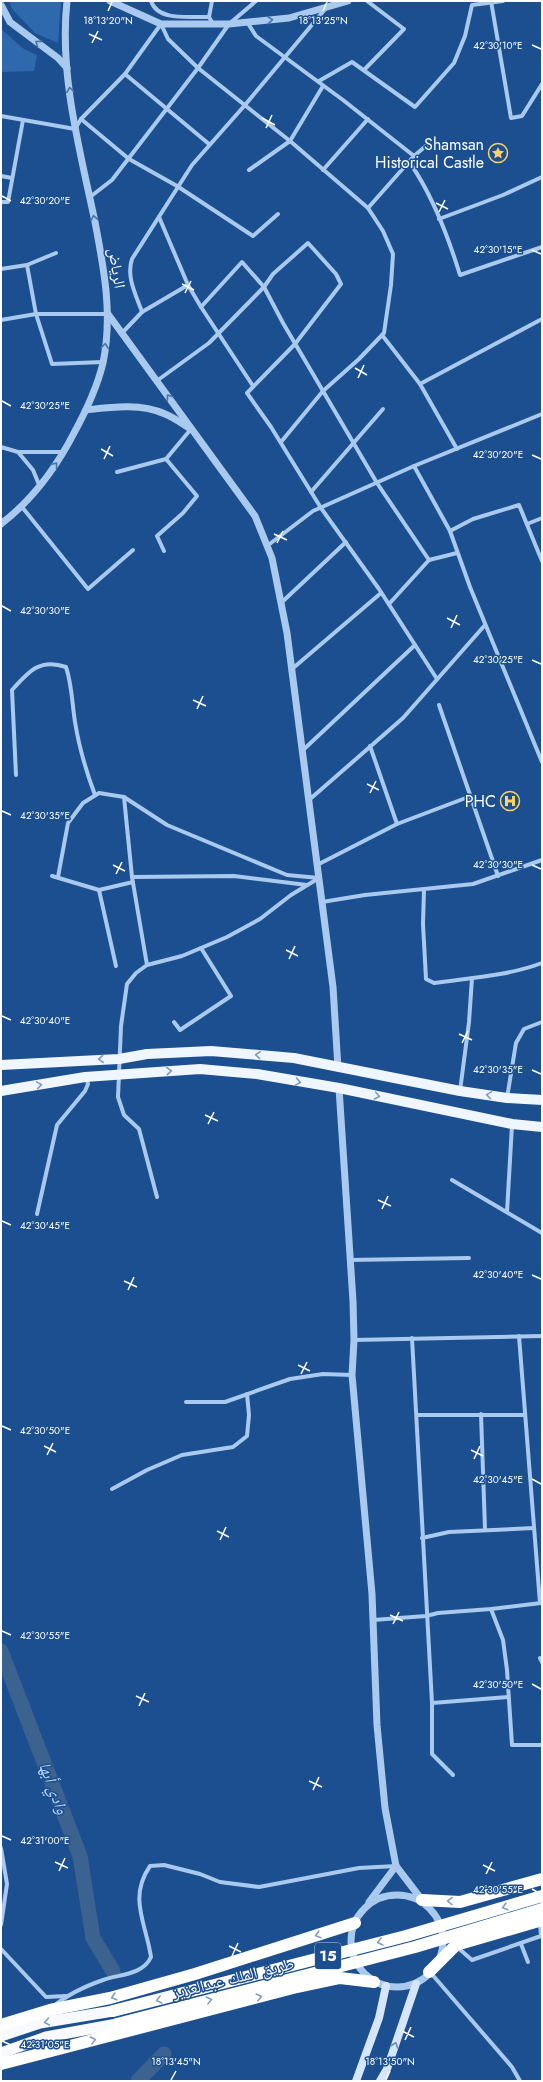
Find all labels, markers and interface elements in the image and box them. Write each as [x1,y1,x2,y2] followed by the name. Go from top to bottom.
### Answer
[83,13,133,28] text: 18°13'20"N
[298,13,348,28] text: 18°13'25"N
[267,15,273,24] one-way arrow
[473,38,523,53] text: 42°30'10"E
[35,40,42,48] one-way arrow
[66,87,75,93] one-way arrow
[375,133,484,174] place label: Shamsan Historical Castle
[487,142,509,164] place icon: Shamsan Historical Castle
[20,193,70,208] text: 42°30'20"E
[90,215,98,221] one-way arrow
[474,242,522,257] text: 42°30'15"E
[102,246,132,290] street label: الرياض
[100,343,109,349] one-way arrow
[166,394,174,401] one-way arrow
[20,398,70,413] text: 42°30'25"E
[473,447,523,462] text: 42°30'20"E
[50,462,57,469] one-way arrow
[20,603,70,618] text: 42°30'30"E
[473,652,523,667] text: 42°30'25"E
[465,790,496,813] place label: PHC
[499,790,521,812] hospital icon: PHC
[20,808,70,823] text: 42°30'35"E
[473,857,523,872] text: 42°30'30"E
[20,1013,70,1028] text: 42°30'40"E
[255,1051,261,1060] one-way arrow
[98,1055,104,1064] one-way arrow
[473,1062,523,1077] text: 42°30'35"E
[166,1067,172,1076] one-way arrow
[295,1077,301,1086] one-way arrow
[36,1081,43,1089] one-way arrow
[486,1091,492,1100] one-way arrow
[374,1092,380,1100] one-way arrow
[20,1218,70,1233] text: 42°30'45"E
[473,1267,523,1282] text: 42°30'40"E
[20,1423,70,1438] text: 42°30'50"E
[473,1472,523,1487] text: 42°30'45"E
[20,1628,70,1643] text: 42°30'55"E
[473,1677,523,1692] text: 42°30'50"E
[31,1758,75,1818] water label: وادي أبها
[20,1833,70,1848] text: 42°31'00"E
[473,1882,523,1897] text: 42°30'55"E
[447,1897,453,1905] one-way arrow
[501,1902,508,1911] one-way arrow
[315,1930,322,1938] one-way arrow
[376,1938,383,1946] one-way arrow
[315,1943,341,1969] road number: 15
[169,1952,296,2004] street label: طريق الملك عبدالعزيز
[111,1992,117,2000] one-way arrow
[256,1993,263,2002] one-way arrow
[156,1995,162,2003] one-way arrow
[206,1997,212,2005] one-way arrow
[44,2017,50,2026] one-way arrow
[90,2036,96,2044] one-way arrow
[21,2037,69,2052] text: 42°31'05"E
[390,2042,399,2049] one-way arrow
[151,2054,201,2069] text: 18°13'45"N
[365,2054,415,2069] text: 18°13'50"N

